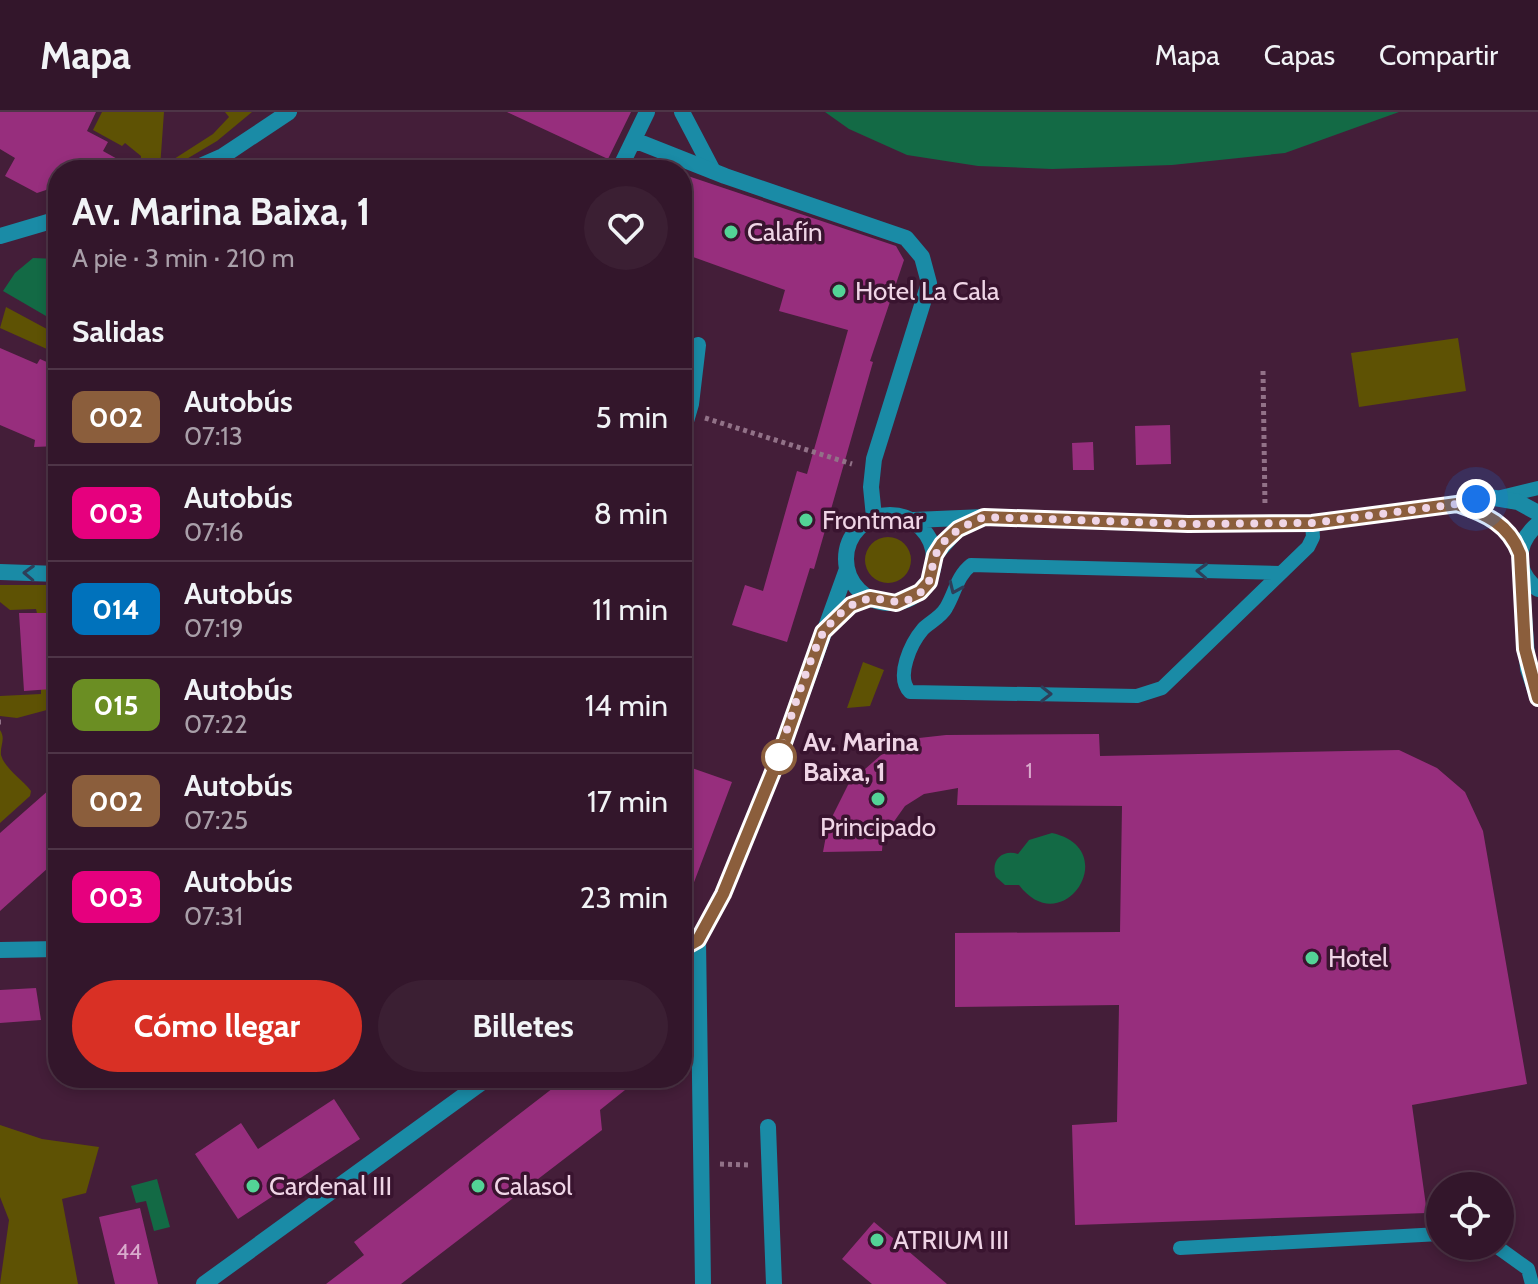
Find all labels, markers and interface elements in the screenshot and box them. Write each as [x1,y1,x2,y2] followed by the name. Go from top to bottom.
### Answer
[40,32,131,79] text: Mapa
[1155,38,1220,72] text: Mapa
[1264,38,1335,72] text: Capas
[1379,38,1498,72] text: Compartir
[584,186,668,270] button: heart
[72,188,371,235] text: Av. Marina Baixa, 1
[747,216,823,248] place label: Calafín
[722,223,740,241] marker: Calafín
[72,242,295,274] text: A pie · 3 min · 210 m
[855,275,1000,307] place label: Hotel La Cala
[830,282,848,300] marker: Hotel La Cala
[72,313,164,350] text: Salidas
[184,383,293,420] text: Autobús
[596,399,668,436] text: 5 min
[89,400,143,434] text: 002
[184,420,243,452] text: 07:13
[184,479,293,516] text: Autobús
[1456,479,1496,519] your location
[594,495,668,532] text: 8 min
[89,496,143,530] text: 003
[822,504,924,536] place label: Frontmar
[797,511,815,529] marker: Frontmar
[184,516,244,548] text: 07:16
[1195,563,1208,580] one-way arrow
[22,564,35,582] one-way arrow
[184,575,293,612] text: Autobús
[949,580,965,594] one-way arrow
[592,591,668,628] text: 11 min
[92,592,140,626] text: 014
[184,612,244,644] text: 07:19
[184,671,293,708] text: Autobús
[1040,685,1053,703] one-way arrow
[585,687,668,724] text: 14 min
[93,688,139,722] text: 015
[184,708,248,740] text: 07:22
[803,726,919,788] place label: Av. Marina Baixa, 1
[762,740,796,774] marker: Av. Marina Baixa, 1
[1025,757,1033,784] house number: 1
[184,767,293,804] text: Autobús
[587,783,668,820] text: 17 min
[89,784,143,818] text: 002
[869,790,887,808] marker: Principado
[184,804,248,836] text: 07:25
[820,811,936,843] place label: Principado
[184,863,293,900] text: Autobús
[580,879,668,916] text: 23 min
[89,880,143,914] text: 003
[184,900,243,932] text: 07:31
[1328,942,1388,974] place label: Hotel
[1303,949,1321,967] marker: Hotel
[72,980,362,1072] button: Cómo llegar
[378,980,668,1072] button: Billetes
[269,1170,392,1202] place label: Cardenal III
[494,1170,572,1202] place label: Calasol
[1426,1172,1514,1260] map controls
[1426,1172,1514,1260] button: locate
[244,1177,262,1195] marker: Cardenal III
[469,1177,487,1195] marker: Calasol
[893,1224,1009,1256] place label: ATRIUM III
[868,1231,886,1249] marker: ATRIUM III
[116,1238,142,1265] house number: 44

